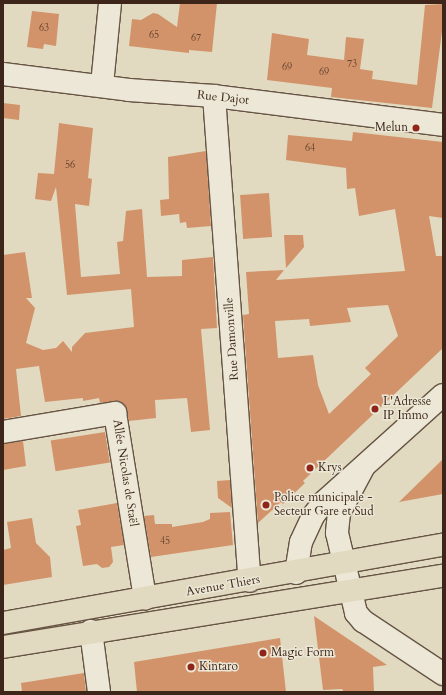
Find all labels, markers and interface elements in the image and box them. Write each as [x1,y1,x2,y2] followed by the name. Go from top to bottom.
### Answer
[39,23,49,35] house number: 63
[149,30,159,42] house number: 65
[191,33,201,45] house number: 67
[347,59,357,71] house number: 73
[282,62,292,74] house number: 69
[319,67,329,79] house number: 69
[196,88,250,108] street label: Rue Dajot
[375,121,408,135] place label: Melun
[411,123,421,133] marker: Melun
[305,143,315,155] house number: 64
[65,160,75,172] house number: 56
[222,297,242,381] street label: Rue Damonville
[383,395,431,423] place label: L'Adresse IP Immo
[370,404,380,414] marker: L'Adresse IP Immo
[109,418,141,528] street label: Allée Nicolas de Staël
[318,461,342,475] place label: Krys
[305,463,315,473] marker: Krys
[274,491,374,519] place label: Police municipale - Secteur Gare et Sud
[261,500,271,510] marker: Police municipale - Secteur Gare et Sud
[160,536,170,548] house number: 45
[185,572,261,600] street label: Avenue Thiers
[271,646,334,660] place label: Magic Form
[258,648,268,658] marker: Magic Form
[199,660,238,674] place label: Kintaro
[186,662,196,672] marker: Kintaro

